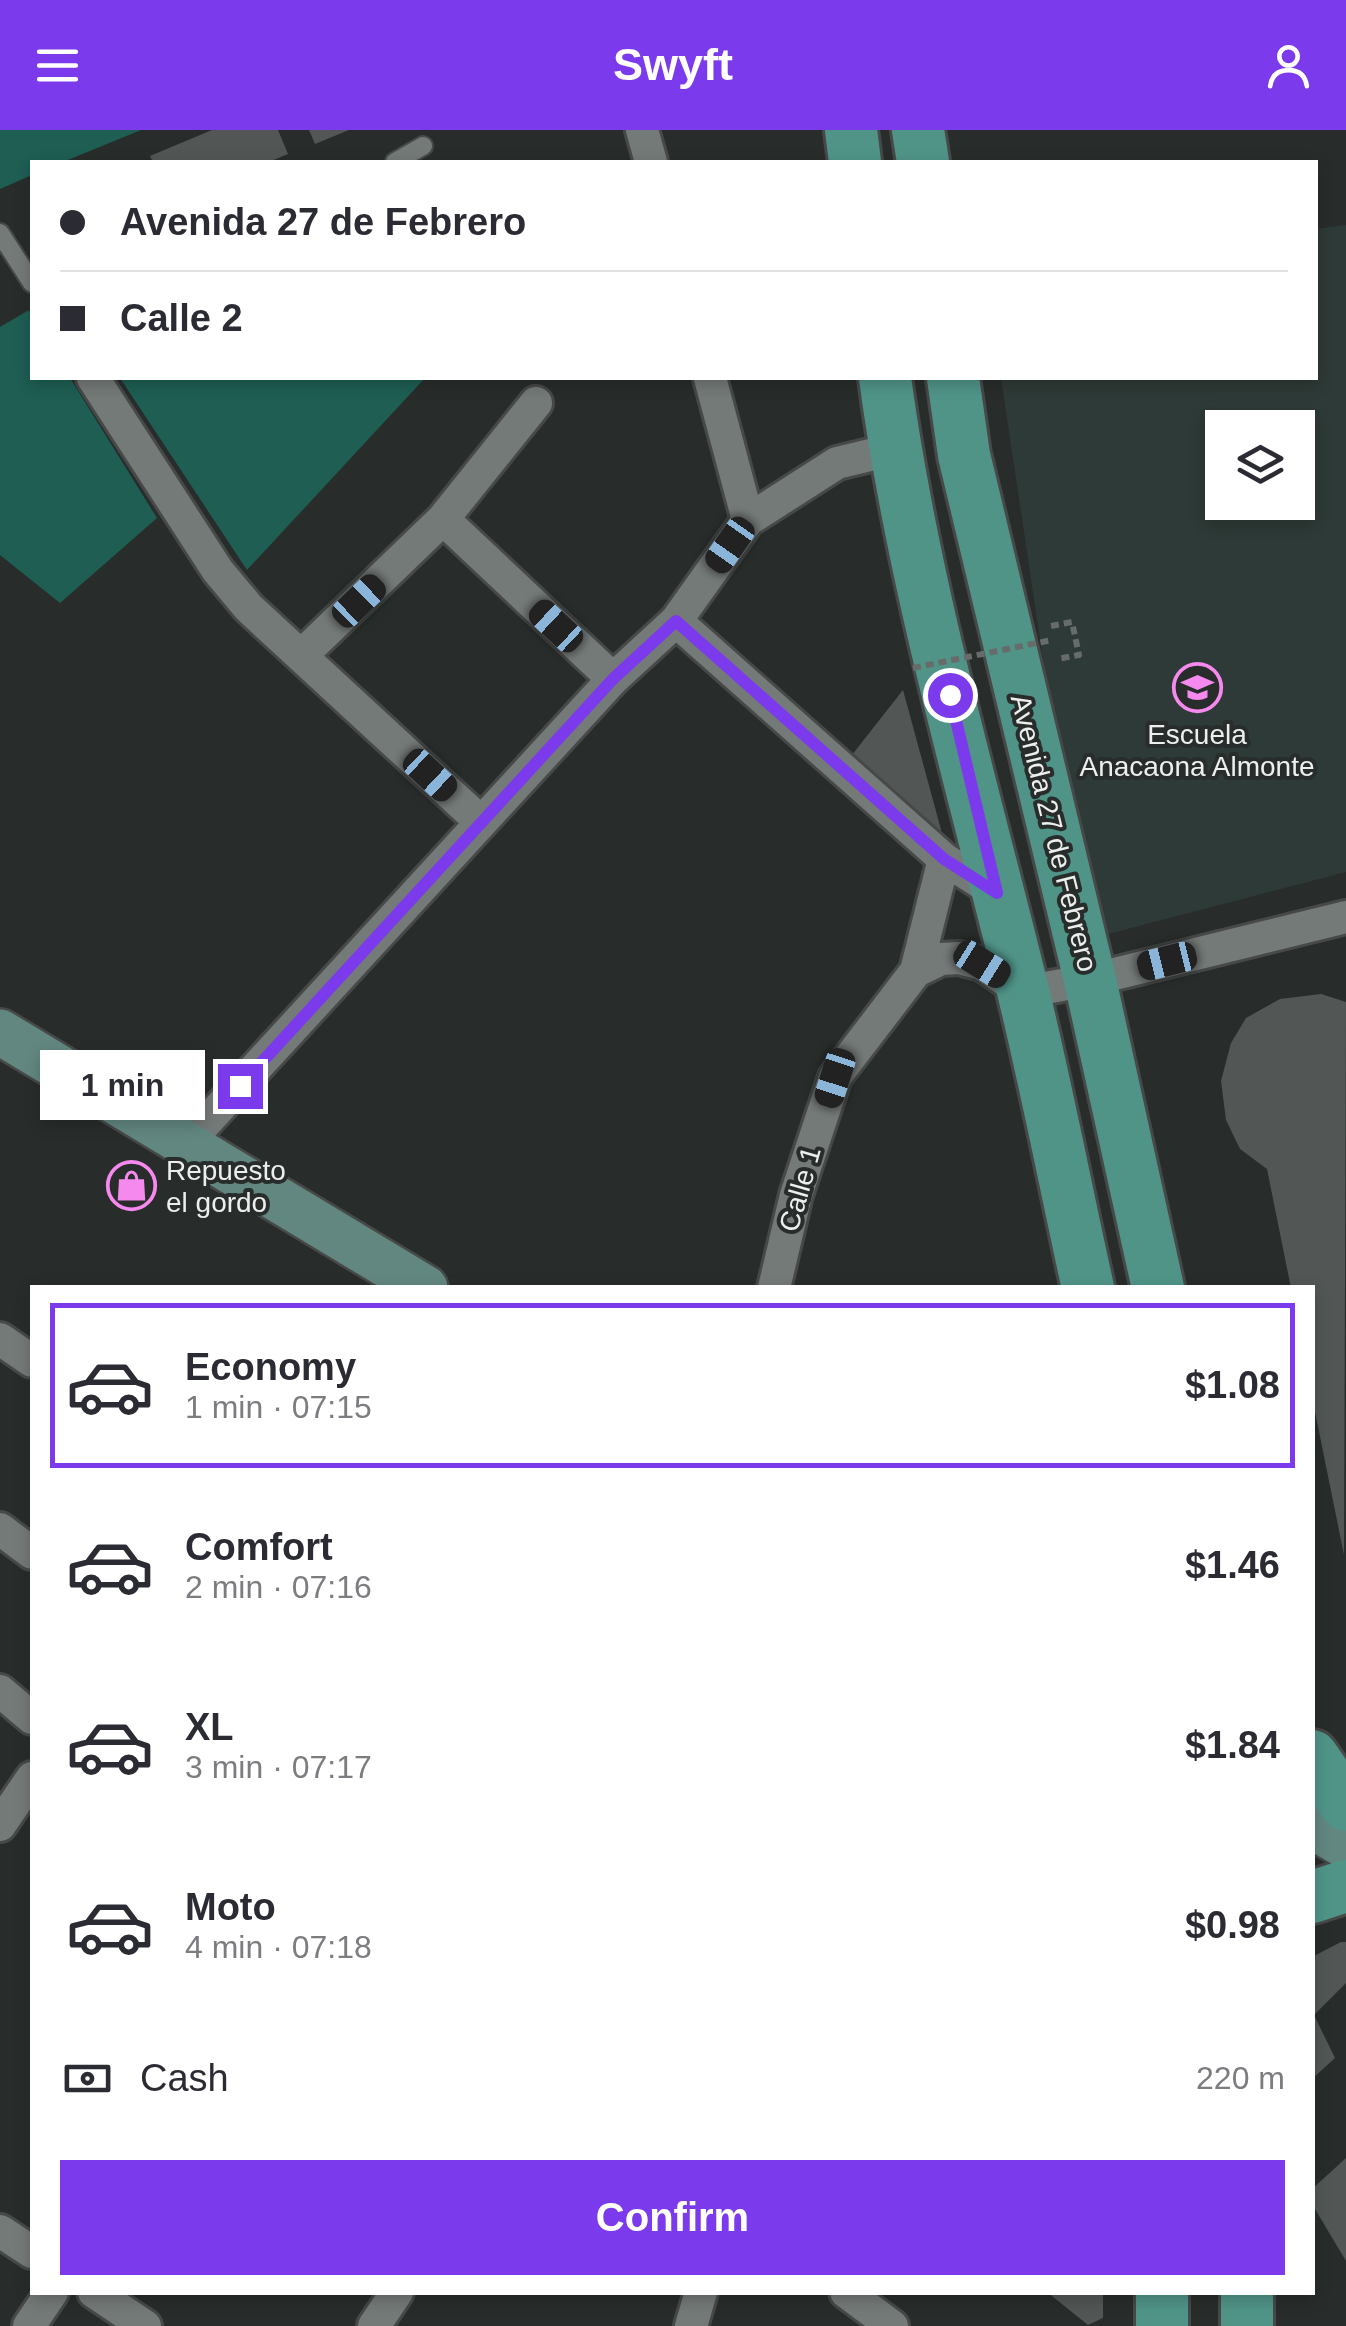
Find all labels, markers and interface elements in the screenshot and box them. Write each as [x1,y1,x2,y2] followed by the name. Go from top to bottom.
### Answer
[30,38,85,93] icon: menu
[1261,38,1316,93] icon: person
[613,39,733,90] text: Swyft
[120,201,526,243] text: Avenida 27 de Febrero
[120,297,243,339] text: Calle 2
[1205,410,1315,520] map controls
[1205,410,1315,520] button: layers
[701,512,759,578] car
[327,569,391,633] car
[524,595,588,657] car
[1171,661,1223,713] school or university icon: Escuela Anacaona Almonte
[928,673,973,718] route start
[1005,691,1103,975] street label: Avenida 27 de Febrero
[1079,719,1315,782] place label: Escuela Anacaona Almonte
[398,744,462,806] car
[949,935,1015,993] car
[1134,939,1200,983] car
[811,1045,859,1111] car
[40,1051,205,1121] callout: 1 min
[218,1064,263,1109] route end
[81,1067,164,1103] text: 1 min
[773,1143,827,1235] street label: Calle 1
[166,1155,286,1218] place label: Repuesto el gordo
[105,1160,157,1212] shop icon: Repuesto el gordo
[65,1341,155,1431] icon: car
[185,1346,356,1388] text: Economy
[1185,1364,1280,1406] text: $1.08
[185,1389,372,1425] text: 1 min · 07:15
[65,1521,155,1611] icon: car
[185,1526,333,1568] text: Comfort
[1185,1544,1280,1586] text: $1.46
[185,1569,372,1605] text: 2 min · 07:16
[65,1701,155,1791] icon: car
[185,1706,234,1748] text: XL
[1185,1724,1280,1766] text: $1.84
[185,1749,372,1785] text: 3 min · 07:17
[65,1881,155,1971] icon: car
[185,1886,276,1928] text: Moto
[1185,1904,1280,1946] text: $0.98
[185,1929,372,1965] text: 4 min · 07:18
[60,2051,115,2106] icon: cash
[140,2057,229,2099] text: Cash
[1196,2060,1285,2096] text: 220 m
[60,2160,1285,2275] button: Confirm

